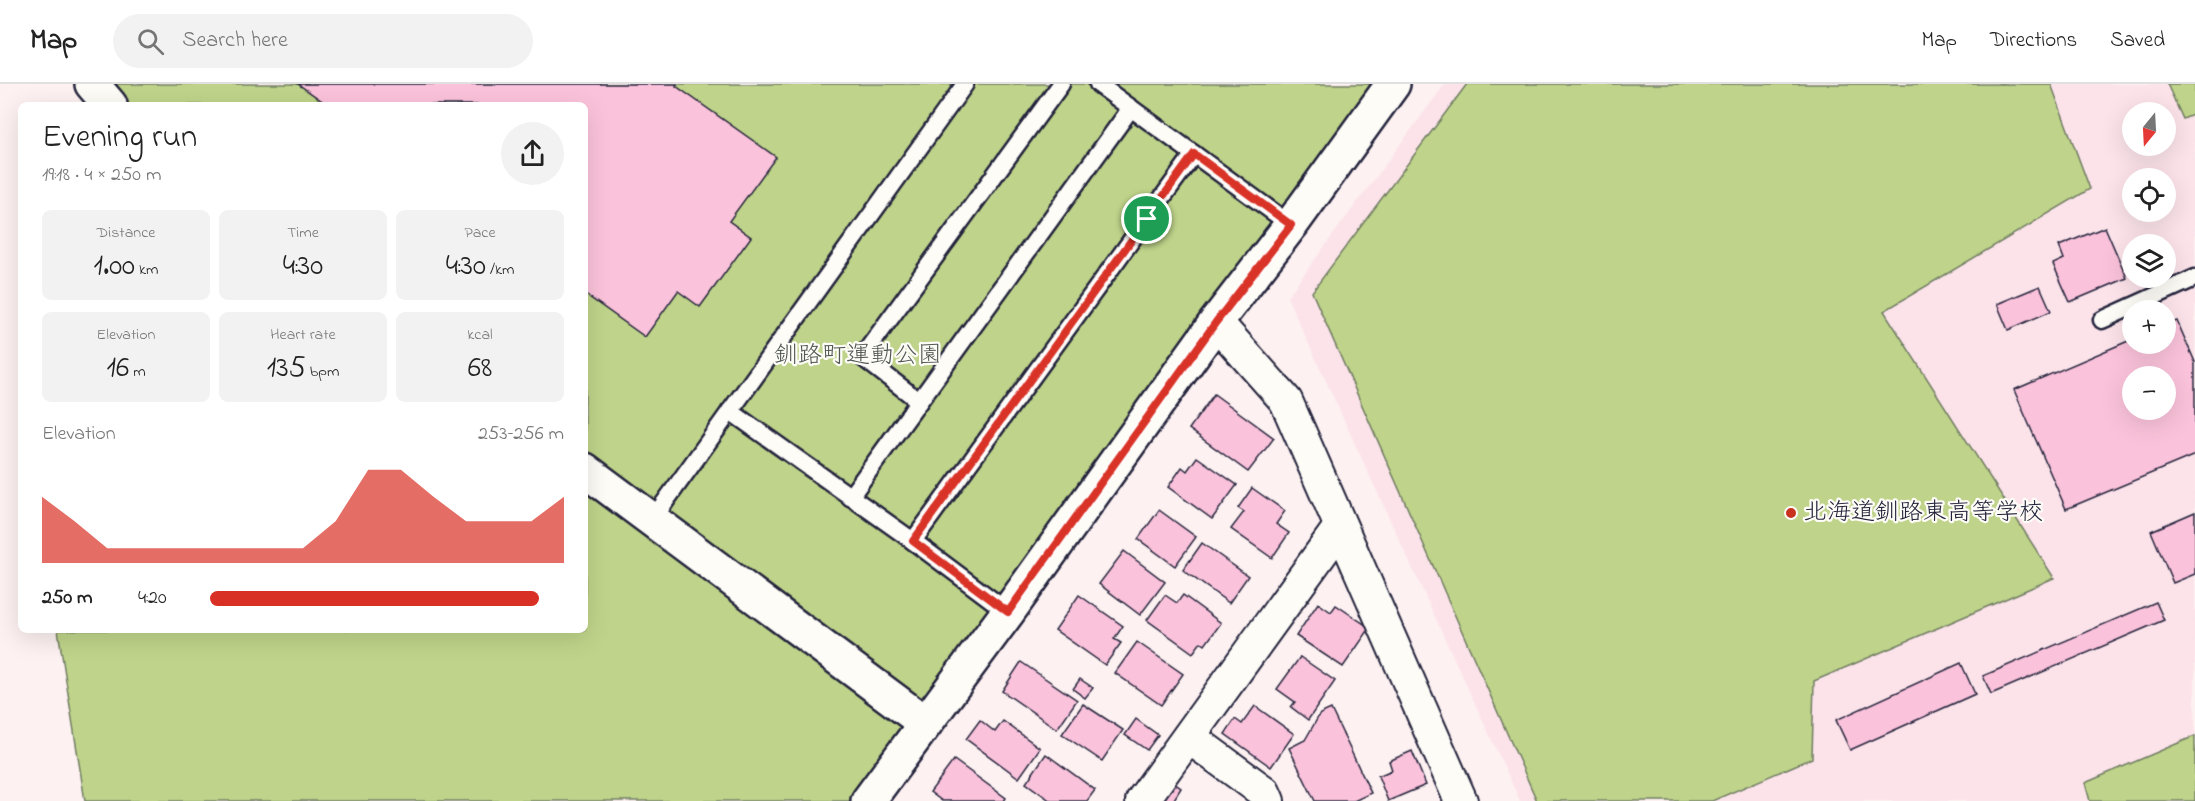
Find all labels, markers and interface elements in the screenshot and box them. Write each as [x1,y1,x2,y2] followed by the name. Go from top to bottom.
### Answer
[113,14,533,68] search box
[30,21,77,62] text: Map
[134,25,167,58] icon: search
[182,25,288,57] text: Search here
[1921,26,1957,56] text: Map
[1990,26,2077,56] text: Directions
[2110,26,2165,56] text: Saved
[2122,102,2176,156] north arrow
[2122,102,2176,420] map controls
[42,114,197,162] text: Evening run
[501,122,564,185] button: share
[42,161,162,190] text: 19:18 · 4 × 250 m
[2122,168,2176,222] button: locate
[1121,193,1172,244] pin
[1130,202,1163,235] icon: arrive
[97,221,155,245] text: Distance
[287,221,319,245] text: Time
[464,221,496,245] text: Pace
[2122,234,2176,288] button: layers
[93,245,135,289] text: 1.00
[283,245,323,289] text: 4:30
[446,245,486,289] text: 4:30
[135,258,159,282] text: km
[486,258,514,282] text: /km
[2122,300,2176,354] button: +
[97,323,155,347] text: Elevation
[270,323,336,347] text: Heart rate
[467,323,493,347] text: kcal
[774,339,942,374] park label: 釧路町運動公園
[106,347,129,391] text: 16
[267,347,306,391] text: 135
[468,347,492,391] text: 68
[129,360,146,384] text: m
[306,360,339,384] text: bpm
[2122,366,2176,420] button: −
[42,420,116,449] text: Elevation
[478,420,564,449] text: 253–256 m
[1803,496,2043,531] place label: 北海道釧路東高等学校
[1784,506,1798,520] marker: 北海道釧路東高等学校
[42,584,93,613] text: 250 m
[138,584,167,613] text: 4:20

